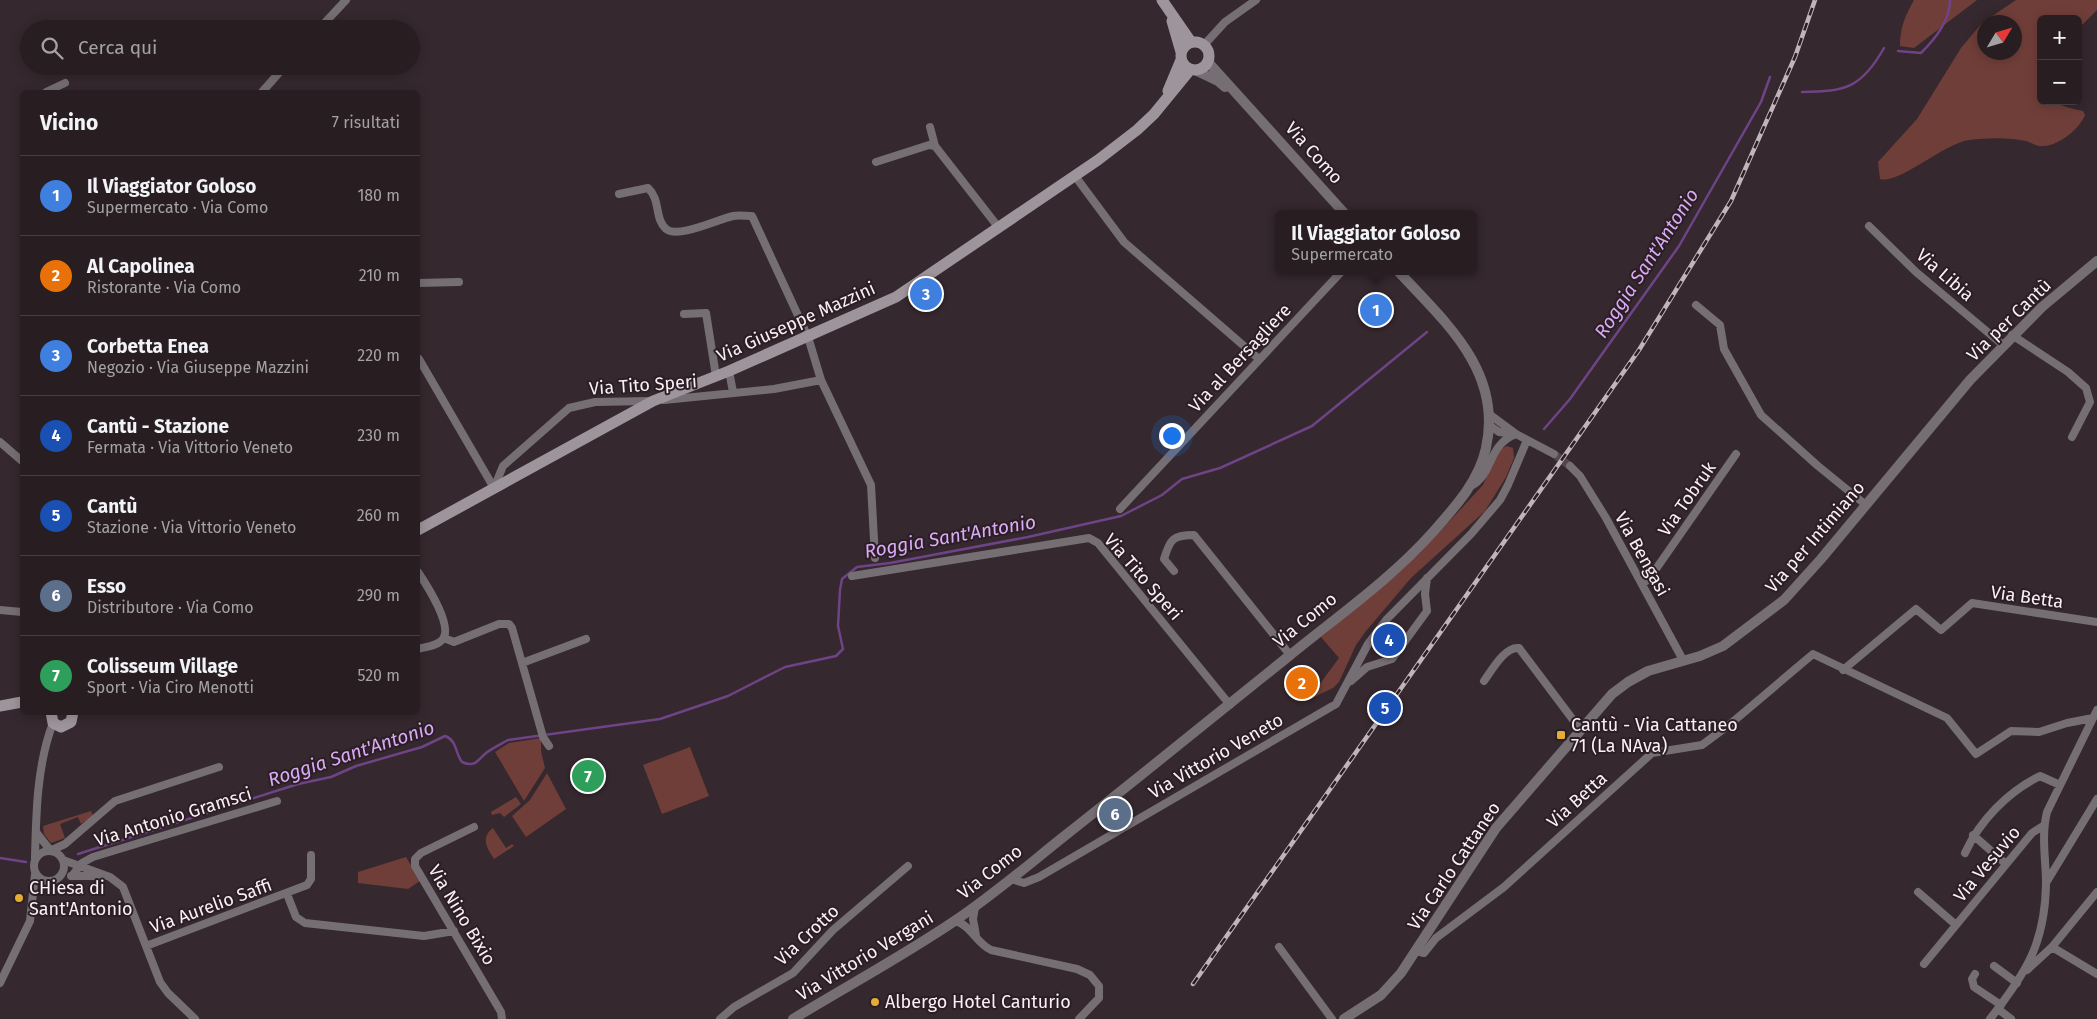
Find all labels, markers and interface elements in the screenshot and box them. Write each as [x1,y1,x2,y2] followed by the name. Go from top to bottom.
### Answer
[1977,15,2022,60] north arrow
[2037,15,2082,105] map controls
[2037,15,2082,60] button: +
[20,20,420,75] search box
[38,34,66,62] icon: search
[78,36,157,59] text: Cerca qui
[2037,60,2082,105] button: −
[40,110,98,136] text: Vicino
[332,113,400,132] text: 7 risultati
[1280,117,1348,189] street label: Via Como
[87,175,256,198] text: Il Viaggiator Goloso
[1589,184,1703,342] water label: Roggia Sant'Antonio
[52,186,60,205] text: 1
[357,186,400,205] text: 180 m
[87,198,268,217] text: Supermercato · Via Como
[1275,210,1477,275] popup
[1291,222,1461,245] text: Il Viaggiator Goloso
[1912,244,1978,306] street label: Via Libia
[1291,245,1393,264] text: Supermercato
[87,255,195,278] text: Al Capolinea
[52,266,60,285] text: 2
[359,266,400,285] text: 210 m
[1962,274,2056,366] street label: Via per Cantù
[910,275,942,313] pin: 3
[713,277,879,367] street label: Via Giuseppe Mazzini
[87,278,241,297] text: Ristorante · Via Como
[1360,291,1392,329] pin: 1
[1184,299,1296,417] street label: Via al Bersagliere
[87,335,209,358] text: Corbetta Enea
[52,346,60,365] text: 3
[357,346,400,365] text: 220 m
[87,358,309,377] text: Negozio · Via Giuseppe Mazzini
[588,370,698,400] street label: Via Tito Speri
[87,415,229,438] text: Cantù - Stazione
[1159,423,1185,449] your location
[51,426,61,445] text: 4
[357,426,400,445] text: 230 m
[87,438,293,457] text: Fermata · Via Vittorio Veneto
[1653,457,1721,540] street label: Via Tobruk
[1761,477,1869,597] street label: Via per Intimiano
[87,495,137,518] text: Cantù
[52,506,60,525] text: 5
[357,506,400,525] text: 260 m
[1610,508,1674,600] street label: Via Bengasi
[863,510,1038,563] water label: Roggia Sant'Antonio
[87,518,296,537] text: Stazione · Via Vittorio Veneto
[1099,529,1187,625] street label: Via Tito Speri
[87,575,126,598] text: Esso
[1989,581,2065,613] street label: Via Betta
[51,586,61,605] text: 6
[357,586,400,605] text: 290 m
[1269,588,1341,652] street label: Via Como
[87,598,254,617] text: Distributore · Via Como
[1373,621,1405,659] pin: 4
[87,655,238,678] text: Colisseum Village
[1286,664,1318,702] pin: 2
[52,666,60,685] text: 7
[357,666,400,685] text: 520 m
[87,678,254,697] text: Sport · Via Ciro Menotti
[1369,689,1401,727] pin: 5
[1145,709,1287,803] street label: Via Vittorio Veneto
[1571,714,1738,757] place label: Cantù - Via Cattaneo 71 (La NAva)
[265,716,437,791] water label: Roggia Sant'Antonio
[1555,729,1567,741] marker: Cantù - Via Cattaneo 71 (La NAva)
[572,757,604,795] pin: 7
[1542,767,1612,833] street label: Via Betta
[92,783,254,851] street label: Via Antonio Gramsci
[1099,795,1131,833] pin: 6
[1403,798,1505,934] street label: Via Carlo Cattaneo
[1949,822,2025,906] street label: Via Vesuvio
[953,840,1027,904] street label: Via Como
[423,861,501,969] street label: Via Nino Bixio
[147,874,275,938] street label: Via Aurelio Saffi
[29,877,133,920] place label: CHiesa di Sant'Antonio
[13,892,25,904] marker: CHiesa di Sant'Antonio
[770,900,844,970] street label: Via Crotto
[793,906,937,1006] street label: Via Vittorio Vergani
[885,991,1071,1013] place label: Albergo Hotel Canturio
[869,996,881,1008] marker: Albergo Hotel Canturio

